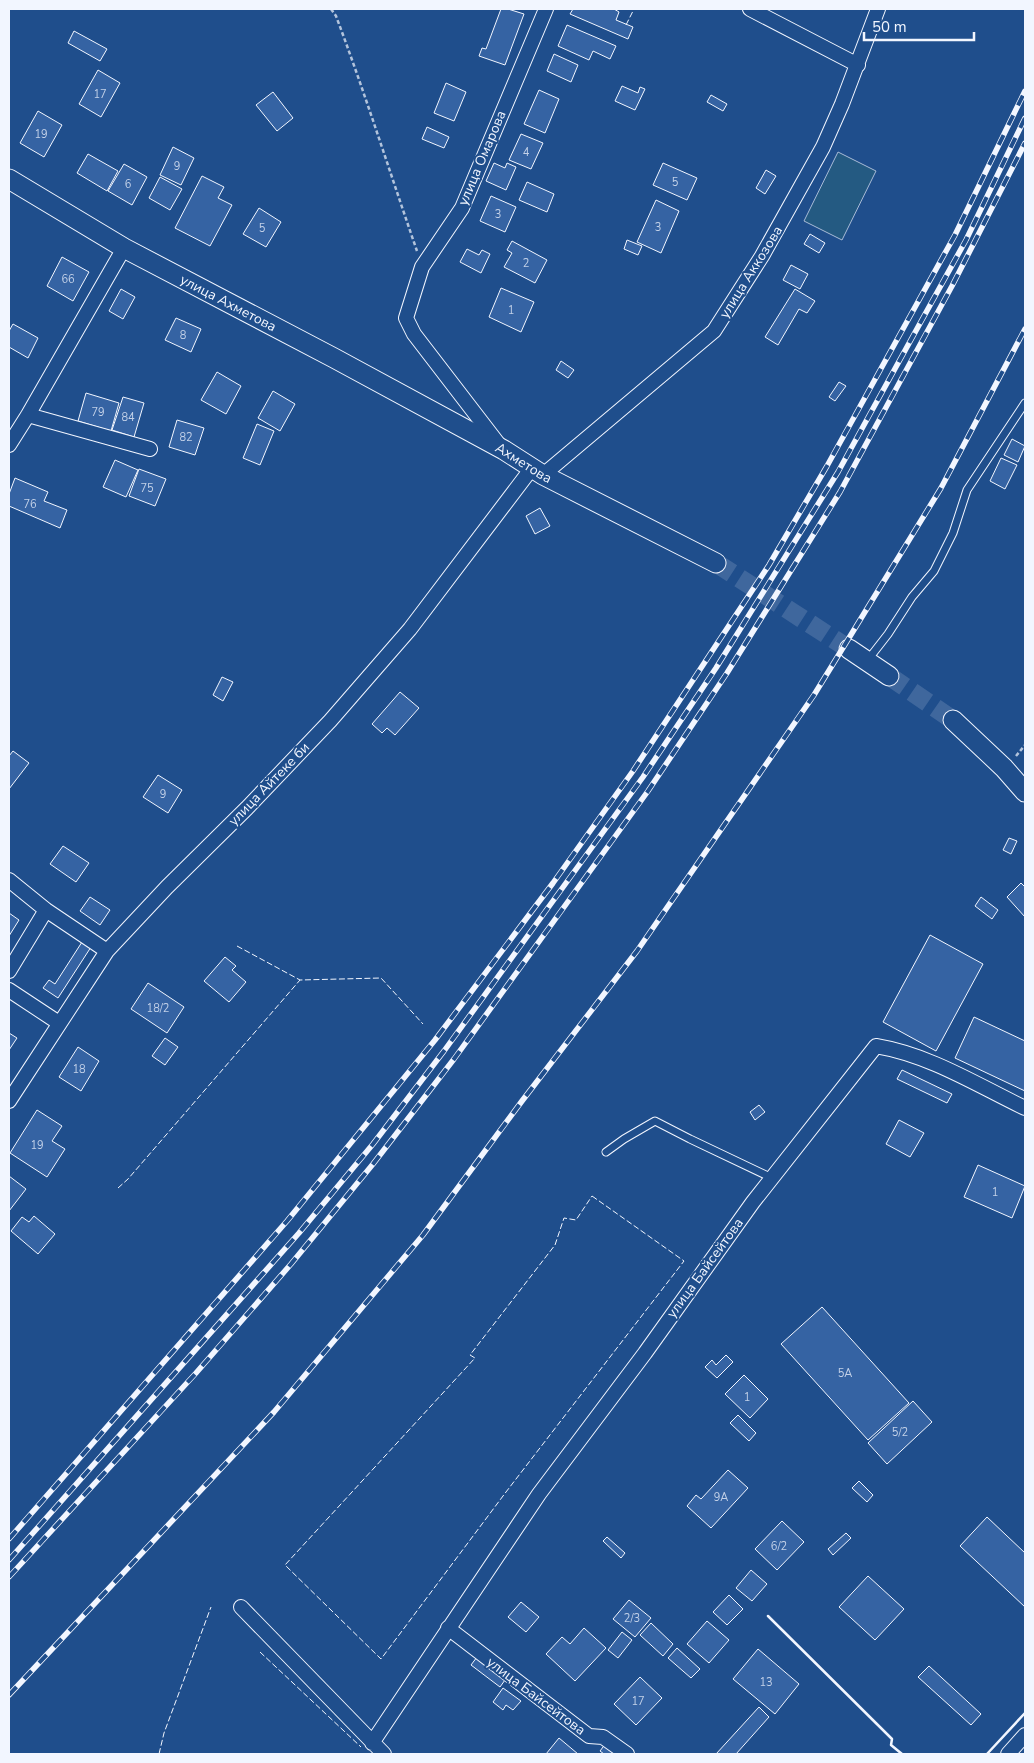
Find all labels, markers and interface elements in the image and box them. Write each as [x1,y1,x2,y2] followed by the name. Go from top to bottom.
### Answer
[864,10,974,42] scale bar
[872,17,907,37] text: 50 m
[93,87,107,102] house number: 17
[453,108,511,208] street label: улица Омарова
[34,127,48,142] house number: 19
[523,145,530,160] house number: 4
[174,159,180,174] house number: 9
[672,175,679,190] house number: 5
[125,177,132,192] house number: 6
[495,207,501,222] house number: 3
[655,220,661,235] house number: 3
[259,221,266,236] house number: 5
[715,222,787,322] street label: улица Аккозова
[523,256,529,271] house number: 2
[177,270,280,336] street label: улица Ахметова
[61,272,75,287] house number: 66
[508,303,514,318] house number: 1
[180,328,187,343] house number: 8
[91,405,105,420] house number: 79
[121,410,135,425] house number: 84
[179,430,193,445] house number: 82
[492,438,555,488] street label: Ахметова
[140,481,154,496] house number: 75
[23,497,37,512] house number: 76
[224,738,314,830] street label: улица Айтеке би
[160,787,166,802] house number: 9
[147,1001,169,1016] house number: 18/2
[72,1062,86,1077] house number: 18
[30,1138,44,1153] house number: 19
[992,1185,998,1200] house number: 1
[662,1214,748,1322] street label: улица Байсейтова
[838,1366,852,1381] house number: 5А
[744,1390,750,1405] house number: 1
[892,1425,908,1440] house number: 5/2
[714,1490,728,1505] house number: 9А
[771,1539,787,1554] house number: 6/2
[624,1611,640,1626] house number: 2/3
[483,1653,589,1739] street label: улица Байсейтова
[759,1675,773,1690] house number: 13
[631,1694,645,1709] house number: 17

